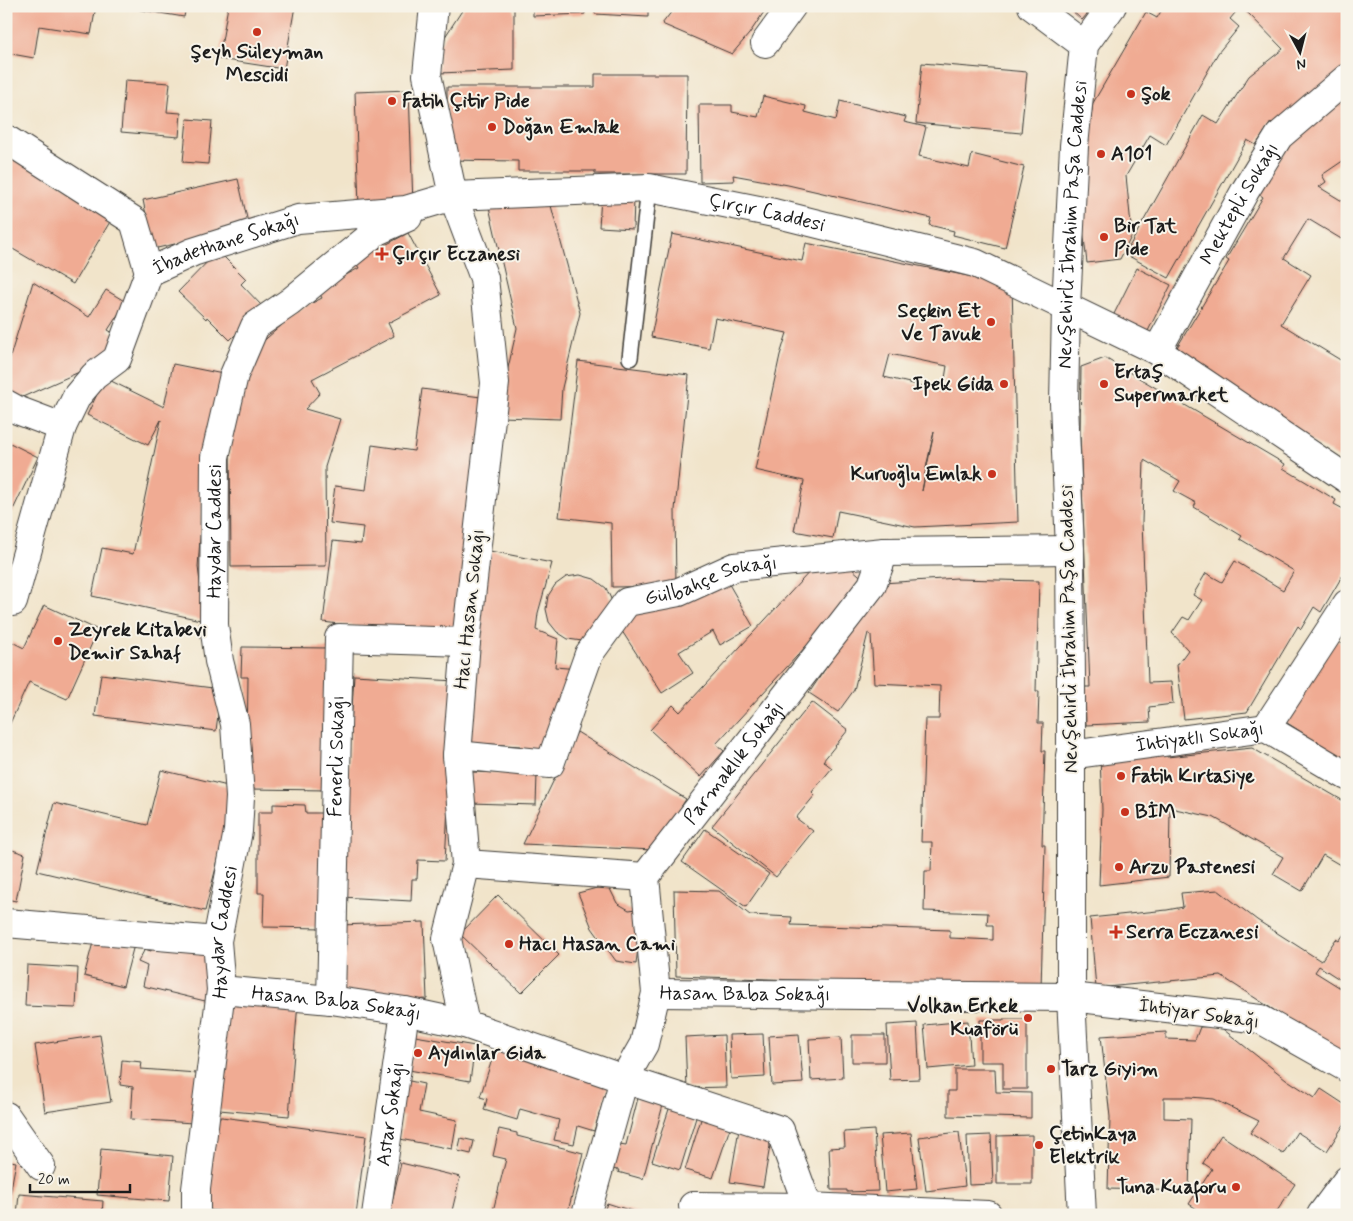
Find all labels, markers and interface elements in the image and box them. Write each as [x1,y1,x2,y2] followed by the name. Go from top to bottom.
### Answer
[251,26,263,38] marker: Şeyh Süleyman Mescidi
[1276,28,1326,78] north arrow
[191,39,323,89] place label: Şeyh Süleyman Mescidi
[1296,54,1307,73] text: N
[1051,79,1094,369] street label: Nevşehirli İbrahim Paşa Caddesi
[1141,81,1171,108] place label: Şok
[402,88,530,115] place label: Fatih Çitir Pide
[1125,88,1137,100] marker: Şok
[386,95,398,107] marker: Fatih Çitir Pide
[502,114,619,141] place label: Doğan Emlak
[486,121,498,133] marker: Doğan Emlak
[1194,137,1285,270] street label: Mektepli Sokağı
[1111,141,1152,168] place label: A101
[1095,148,1107,160] marker: A101
[706,187,828,239] street label: Çırçır Caddesi
[148,206,303,282] street label: İbadethane Sokağı
[1114,213,1178,263] place label: Bir Tat Pide
[1098,231,1110,243] marker: Bir Tat Pide
[392,241,521,268] place label: Çırçır Eczanesi
[376,248,388,260] marker: Çırçır Eczanesi
[898,298,982,348] place label: Seçkin Et Ve Tavuk
[985,316,997,328] marker: Seçkin Et Ve Tavuk
[1114,359,1229,409] place label: Ertaş Supermarket
[913,371,994,398] place label: Ipek Gida
[998,378,1010,390] marker: Ipek Gida
[1098,378,1110,390] marker: Ertaş Supermarket
[851,461,982,488] place label: Kuruoğlu Emlak
[201,464,228,599] street label: Haydar Caddesi
[986,468,998,480] marker: Kuruoğlu Emlak
[1053,484,1085,774] street label: Nevşehirli İbrahim Paşa Caddesi
[448,528,492,690] street label: Hacı Hasan Sokağı
[642,549,778,612] street label: Gülbahçe Sokağı
[68,617,207,667] place label: Zeyrek Kitabevi Demir Sahaf
[52,635,64,647] marker: Zeyrek Kitabevi Demir Sahaf
[322,695,351,817] street label: Fenerli Sokağı
[677,695,791,830] street label: Parmaklık Sokağı
[1134,715,1266,759] street label: İhtiyatlı Sokağı
[1131,763,1255,790] place label: Fatih Kırtasiye
[1115,770,1127,782] marker: Fatih Kırtasiye
[1135,799,1176,826] place label: BİM
[1119,806,1131,818] marker: BİM
[1129,854,1255,881] place label: Arzu Pastenesi
[1113,861,1125,873] marker: Arzu Pastenesi
[203,863,245,1000] street label: Haydar Caddesi
[1126,919,1259,946] place label: Serra Eczanesi
[1110,926,1122,938] marker: Serra Eczanesi
[519,931,676,958] place label: Hacı Hasan Cami
[503,938,515,950] marker: Hacı Hasan Cami
[250,979,424,1028] street label: Hasan Baba Sokağı
[659,980,831,1008] street label: Hasan Baba Sokağı
[1137,992,1261,1036] street label: İhtiyar Sokağı
[907,993,1018,1043] place label: Volkan Erkek Kuaförü
[1022,1012,1034,1024] marker: Volkan Erkek Kuaförü
[428,1040,546,1067] place label: Aydınlar Gida
[412,1047,424,1059] marker: Aydınlar Gida
[1061,1056,1158,1083] place label: Tarz Giyim
[370,1060,411,1168] street label: Astar Sokağı
[1045,1063,1057,1075] marker: Tarz Giyim
[1049,1121,1137,1171] place label: ÇetinKaya Elektrik
[1033,1139,1045,1151] marker: ÇetinKaya Elektrik
[30,1161,130,1193] scale bar
[38,1170,70,1190] text: 20 m
[1116,1174,1226,1203] place label: Tuna Kuaforu
[1230,1181,1242,1193] marker: Tuna Kuaforu

